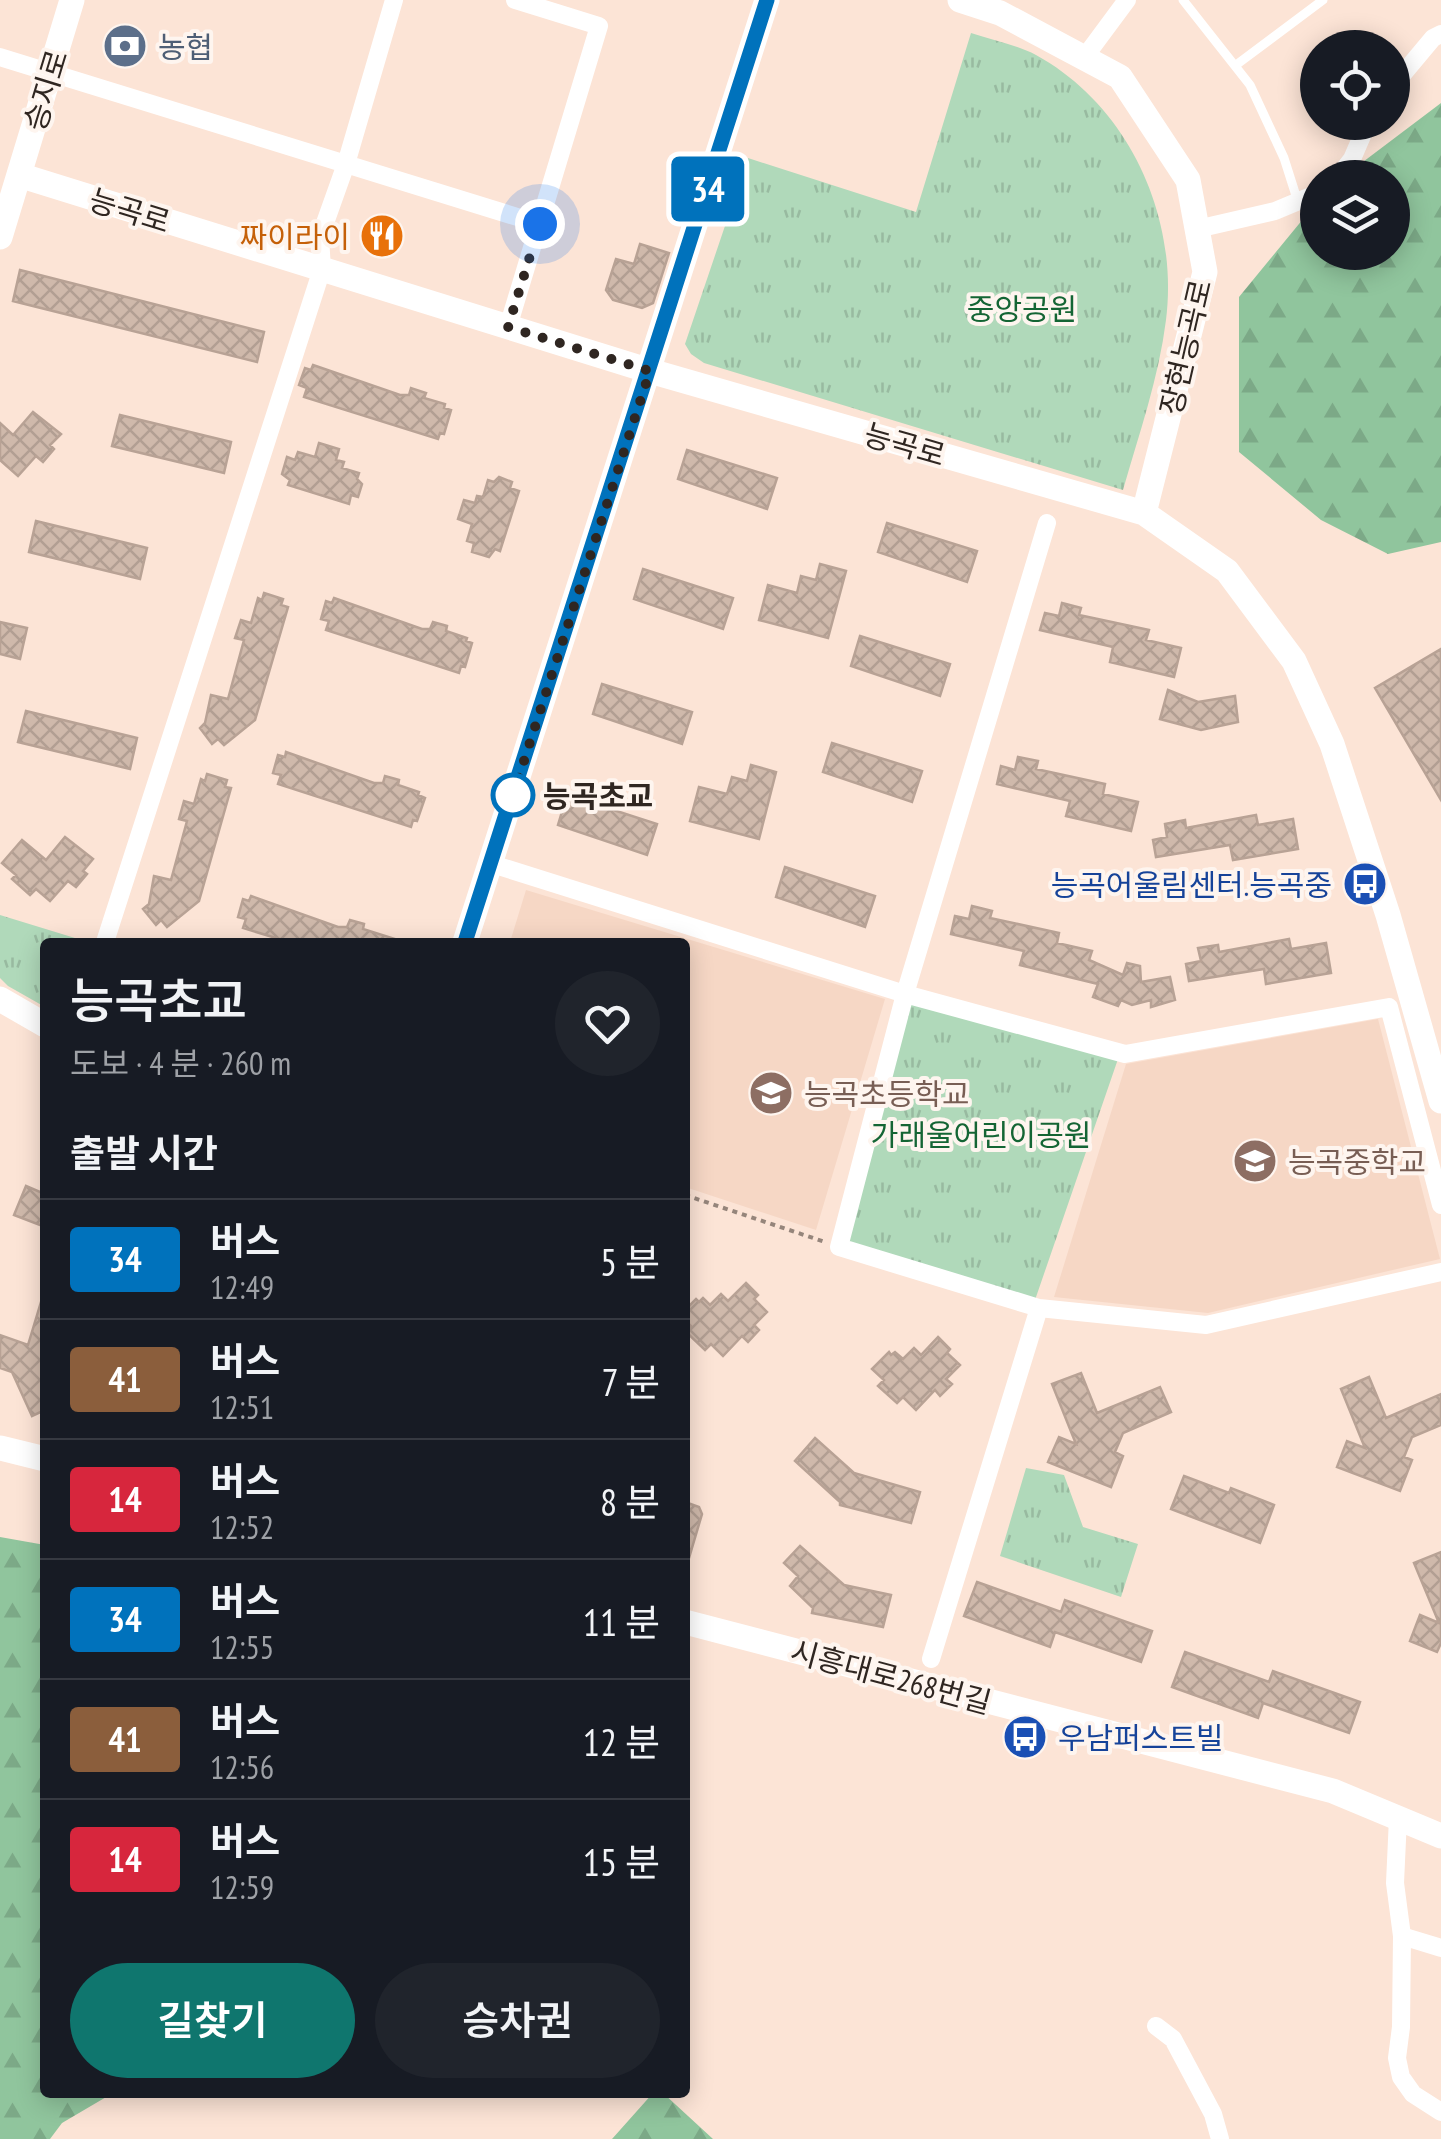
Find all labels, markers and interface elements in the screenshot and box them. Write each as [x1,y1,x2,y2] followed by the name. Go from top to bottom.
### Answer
[102,23,148,69] bank icon: 농협
[158,27,213,66] place label: 농협
[1300,30,1410,270] map controls
[1300,30,1410,140] button: locate
[14,45,76,135] street label: 승지로
[663,156,753,222] line badge: 34
[1300,160,1410,270] button: layers
[691,166,725,212] text: 34
[85,179,175,241] street label: 능곡로
[515,199,565,249] your location
[359,213,405,259] restaurant icon: 짜이라이
[240,217,350,256] place label: 짜이라이
[1150,275,1220,419] street label: 장현능곡로
[967,289,1077,328] park label: 중앙공원
[860,414,950,474] street label: 능곡로
[492,774,534,816] marker: 능곡초교
[543,776,653,815] place label: 능곡초교
[1342,861,1388,907] bus stop icon: 능곡어울림센터.능곡중
[1051,865,1332,904] place label: 능곡어울림센터.능곡중
[70,969,247,1031] text: 능곡초교
[555,971,660,1076] button: heart
[70,1042,291,1084] text: 도보 · 4 분 · 260 m
[748,1070,794,1116] school or university icon: 능곡초등학교
[804,1074,970,1113] place label: 능곡초등학교
[871,1115,1091,1154] park label: 가래울어린이공원
[70,1128,218,1177] text: 출발 시간
[1232,1138,1278,1184] school or university icon: 능곡중학교
[1288,1142,1426,1181] place label: 능곡중학교
[210,1216,280,1265] text: 버스
[108,1236,142,1282] text: 34
[600,1237,660,1286] text: 5 분
[210,1266,274,1308] text: 12:49
[210,1336,280,1385] text: 버스
[108,1356,142,1402] text: 41
[602,1357,660,1406] text: 7 분
[210,1386,274,1428] text: 12:51
[210,1456,280,1505] text: 버스
[108,1476,142,1522] text: 14
[600,1477,660,1526] text: 8 분
[210,1506,274,1548] text: 12:52
[210,1576,280,1625] text: 버스
[108,1596,142,1642] text: 34
[583,1597,660,1646] text: 11 분
[210,1626,274,1668] text: 12:55
[786,1630,996,1722] street label: 시흥대로268번길
[210,1696,280,1745] text: 버스
[1002,1714,1048,1760] bus stop icon: 우남퍼스트빌
[108,1716,142,1762] text: 41
[583,1717,660,1766] text: 12 분
[1058,1718,1224,1757] place label: 우남퍼스트빌
[210,1746,274,1788] text: 12:56
[210,1816,280,1865] text: 버스
[108,1836,142,1882] text: 14
[583,1837,660,1886] text: 15 분
[210,1866,274,1908] text: 12:59
[70,1963,355,2078] button: 길찾기
[375,1963,660,2078] button: 승차권

